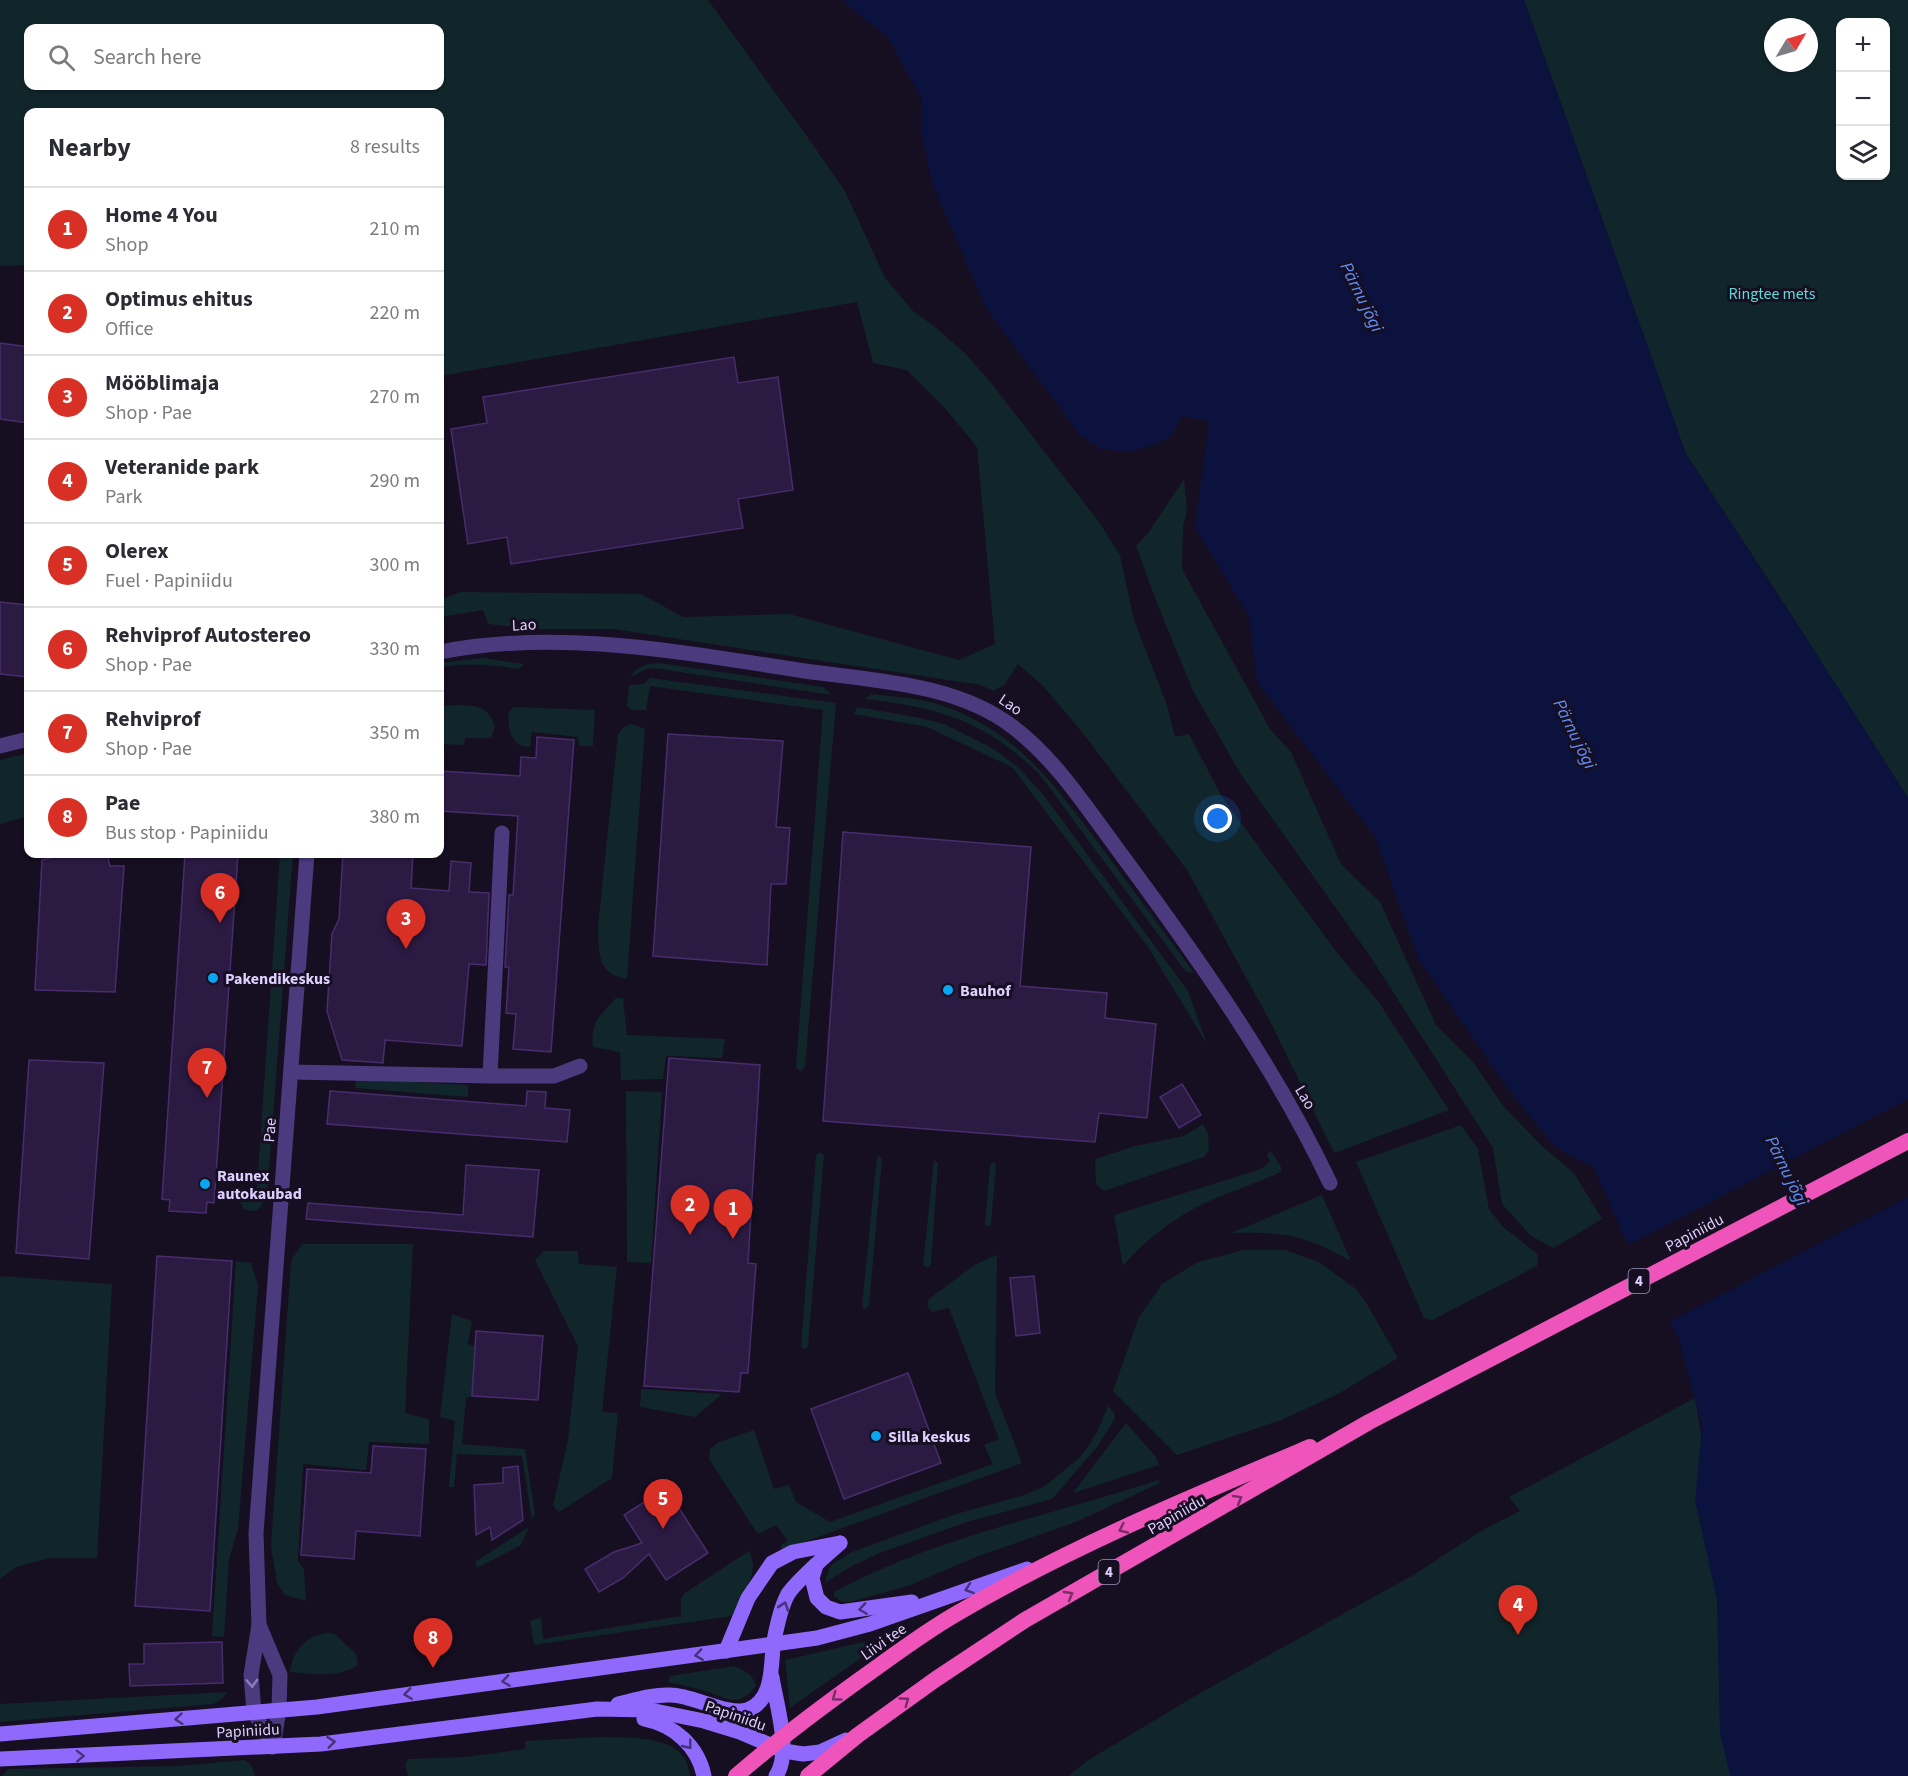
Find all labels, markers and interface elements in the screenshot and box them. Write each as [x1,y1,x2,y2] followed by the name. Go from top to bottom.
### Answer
[1764,18,1818,72] north arrow
[1836,18,1890,180] map controls
[1836,18,1890,72] button: +
[24,24,444,90] search box
[45,41,78,74] icon: search
[93,41,201,73] text: Search here
[1836,72,1890,126] button: −
[1836,126,1890,180] button: layers
[48,129,131,166] text: Nearby
[350,133,420,161] text: 8 results
[105,199,218,231] text: Home 4 You
[62,215,73,243] text: 1
[370,215,420,243] text: 210 m
[105,231,149,259] text: Shop
[1334,258,1390,337] water label: Pärnu jõgi
[105,283,253,315] text: Optimus ehitus
[1728,283,1816,305] park label: Ringtee mets
[62,299,73,327] text: 2
[370,299,420,327] text: 220 m
[105,315,153,343] text: Office
[105,367,219,399] text: Mööblimaja
[62,383,73,411] text: 3
[370,383,420,411] text: 270 m
[105,399,192,427] text: Shop · Pae
[105,451,259,483] text: Veteranide park
[62,467,73,495] text: 4
[370,467,420,495] text: 290 m
[105,483,142,511] text: Park
[105,535,169,567] text: Olerex
[62,551,73,579] text: 5
[370,551,420,579] text: 300 m
[105,567,233,595] text: Fuel · Papiniidu
[511,613,537,637] street label: Lao
[105,619,311,651] text: Rehviprof Autostereo
[62,635,73,663] text: 6
[370,635,420,663] text: 330 m
[105,651,192,679] text: Shop · Pae
[994,689,1027,721] street label: Lao
[1547,695,1603,774] water label: Pärnu jõgi
[105,703,201,735] text: Rehviprof
[62,719,73,747] text: 7
[370,719,420,747] text: 350 m
[105,735,192,763] text: Shop · Pae
[105,787,140,819] text: Pae
[62,803,73,831] text: 8
[370,803,420,831] text: 380 m
[1203,804,1232,833] your location
[105,819,269,847] text: Bus stop · Papiniidu
[200,874,240,923] pin: 6
[386,900,426,949] pin: 3
[225,968,330,990] place label: Pakendikeskus
[206,971,220,985] marker: Pakendikeskus
[960,980,1011,1002] place label: Bauhof
[941,983,955,997] marker: Bauhof
[188,1048,226,1098] pin: 7
[1289,1081,1321,1114] street label: Lao
[258,1117,282,1143] street label: Pae
[1759,1132,1815,1211] water label: Pärnu jõgi
[217,1165,302,1205] place label: Raunex autokaubad
[198,1177,212,1191] marker: Raunex autokaubad
[670,1186,710,1235] pin: 2
[714,1190,752,1239] pin: 1
[1661,1208,1728,1257] street label: Papiniidu
[1628,1269,1650,1293] road number: 4
[888,1426,970,1448] place label: Silla keskus
[869,1429,883,1443] marker: Silla keskus
[644,1480,682,1529] pin: 5
[1144,1489,1209,1540] street label: Papiniidu
[1232,1494,1243,1506] one-way arrow
[1119,1522,1130,1534] one-way arrow
[1098,1560,1120,1584] road number: 4
[964,1582,975,1594] one-way arrow
[1498,1586,1538,1635] pin: 4
[1063,1591,1073,1602] one-way arrow
[776,1601,789,1612] one-way arrow
[859,1603,868,1615] one-way arrow
[414,1618,452,1668] pin: 8
[856,1618,911,1666] street label: Liivi tee
[694,1648,704,1661] one-way arrow
[501,1674,510,1687] one-way arrow
[246,1679,258,1688] one-way arrow
[404,1688,413,1700] one-way arrow
[831,1690,842,1701] one-way arrow
[702,1695,769,1737] street label: Papiniidu
[899,1697,910,1708] one-way arrow
[174,1712,183,1725] one-way arrow
[216,1718,280,1744] street label: Papiniidu
[327,1737,336,1749] one-way arrow
[681,1738,692,1749] one-way arrow
[76,1750,85,1763] one-way arrow

